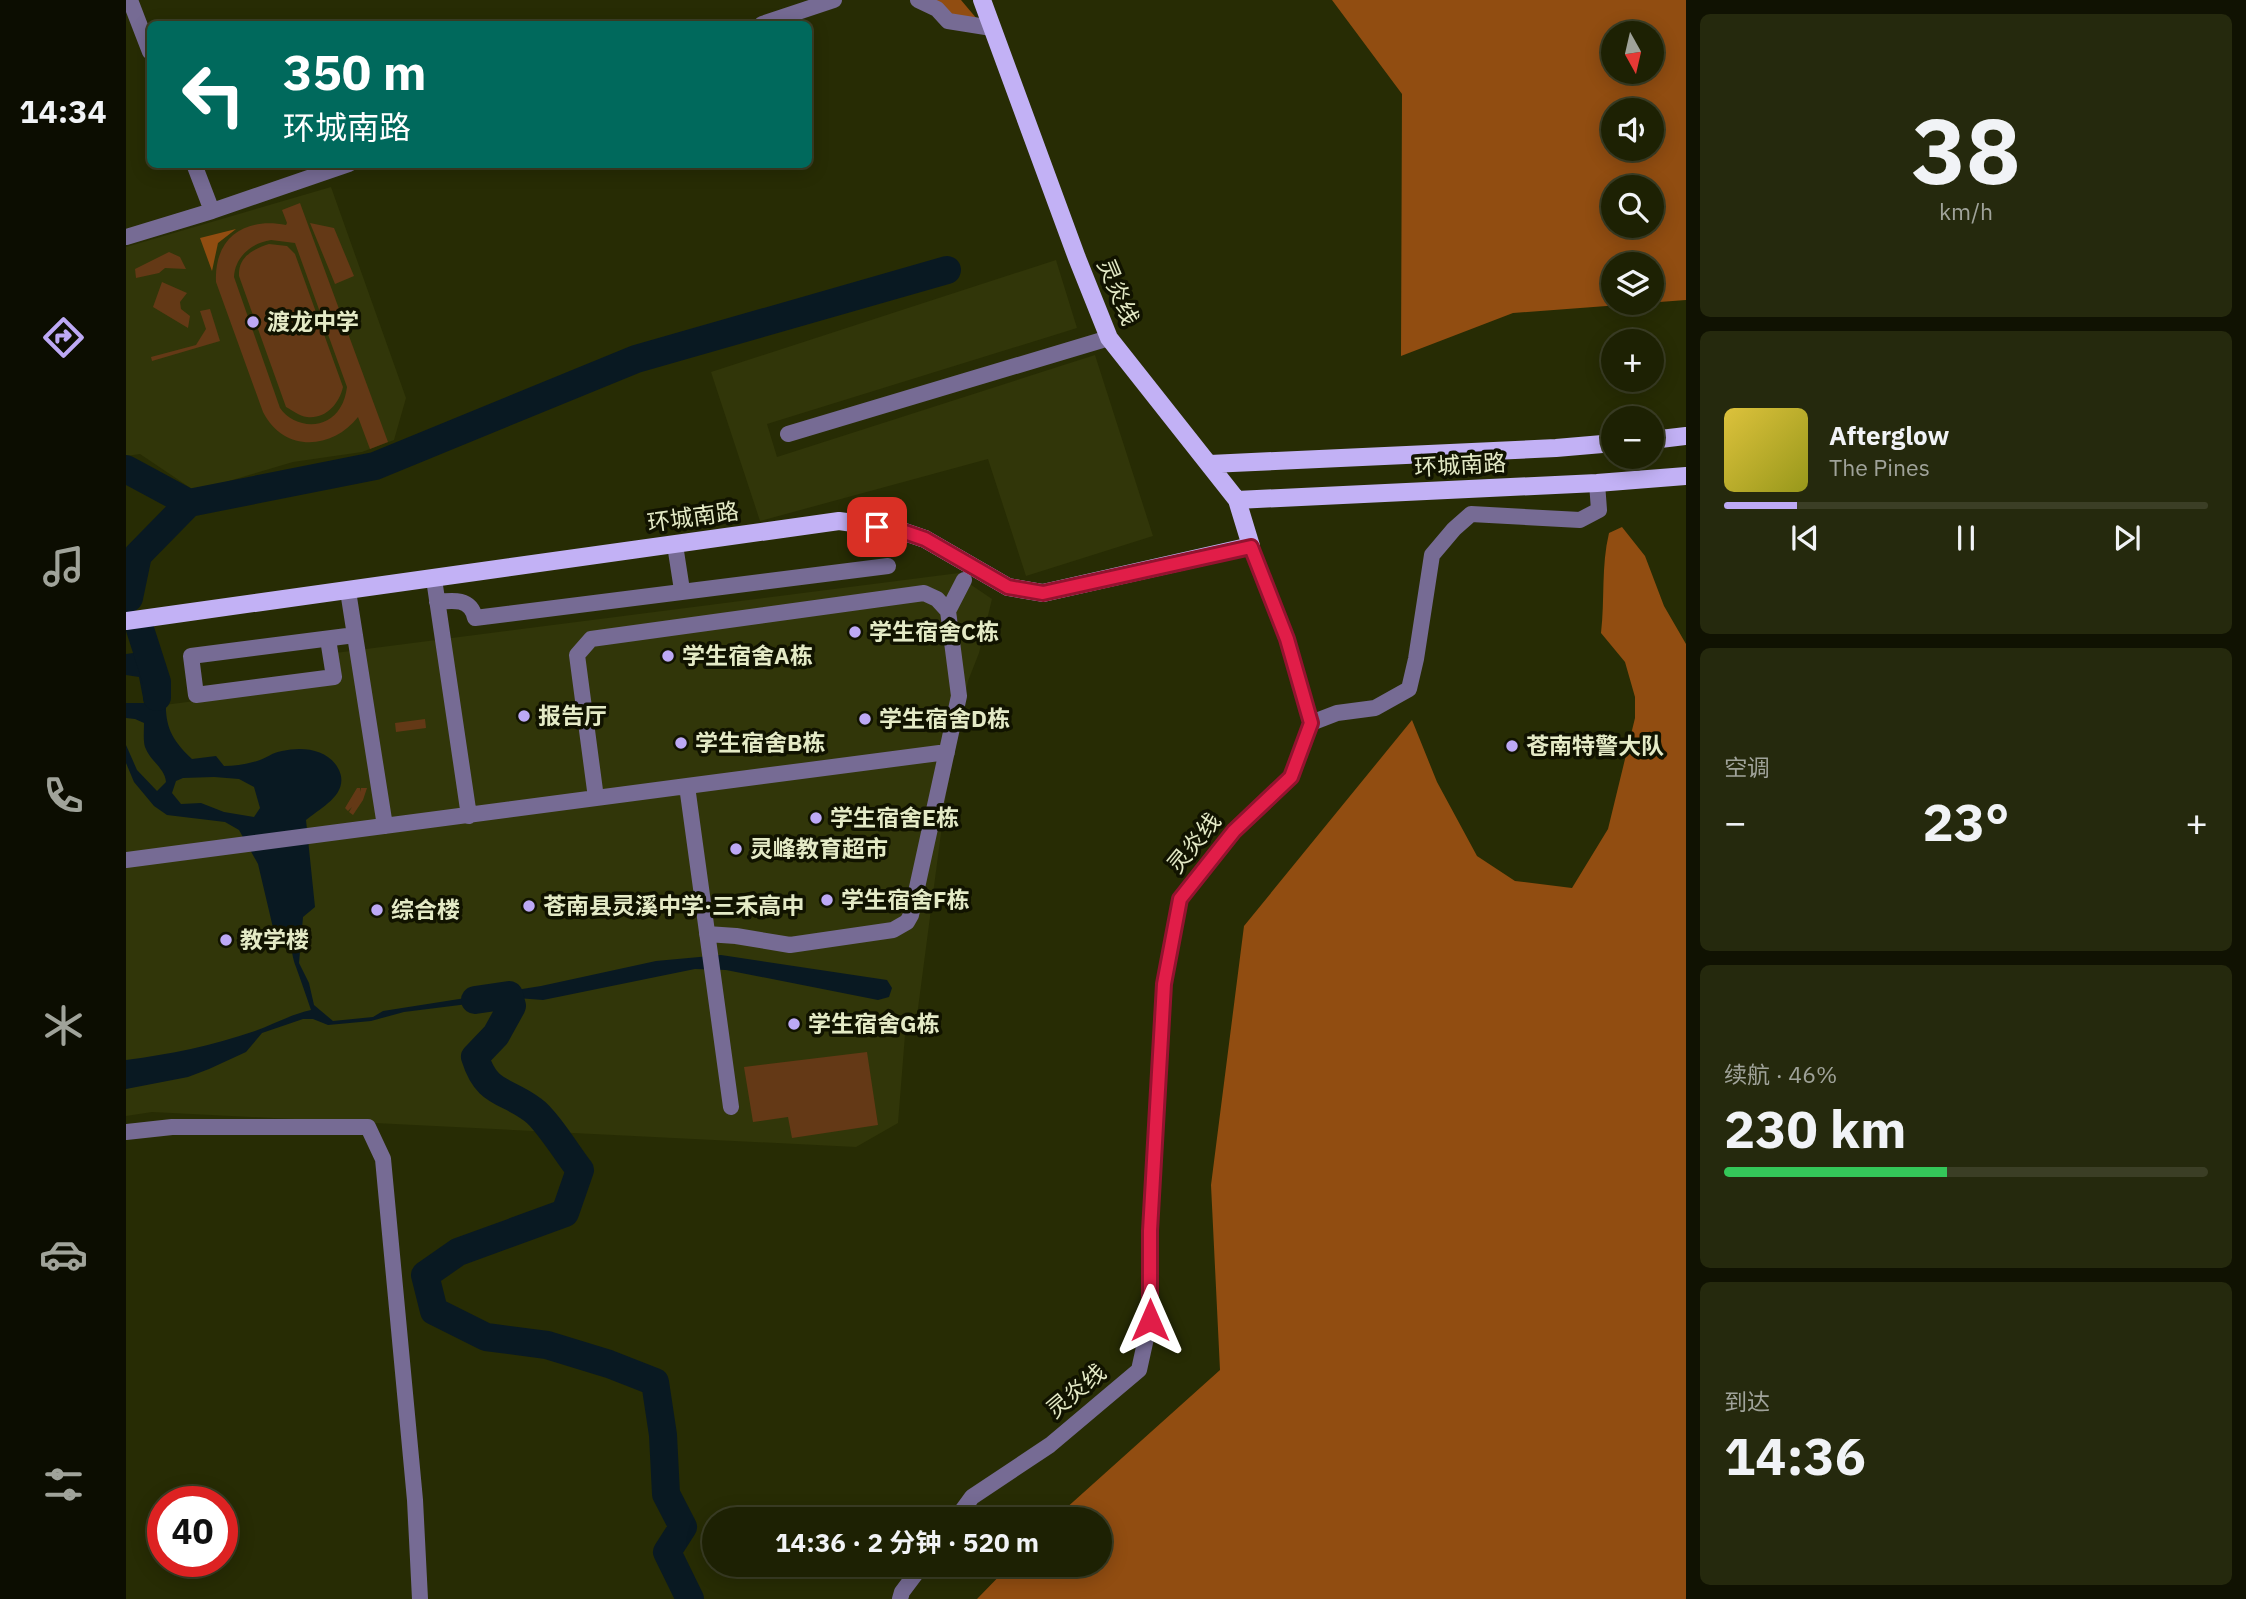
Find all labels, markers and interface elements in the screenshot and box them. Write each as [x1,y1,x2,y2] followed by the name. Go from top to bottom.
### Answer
[1601,21,1664,84] north arrow
[1601,21,1664,469] map controls
[283,40,427,103] text: 350 m
[168,49,259,140] icon: left
[19,90,107,132] text: 14:34
[1911,91,2021,209] text: 38
[1601,98,1664,161] button: sound
[283,106,411,148] text: 环城南路
[1601,175,1664,238] button: search
[1939,196,1993,226] text: km/h
[1601,252,1664,315] button: layers
[1092,254,1146,329] street label: 灵炎线
[267,306,359,336] place label: 渡龙中学
[39,313,88,362] icon: directions
[245,314,261,330] marker: 渡龙中学
[1601,329,1664,392] button: +
[1601,406,1664,469] button: −
[1829,418,1949,452] text: Afterglow
[1413,447,1507,481] street label: 环城南路
[1829,452,1930,482] text: The Pines
[645,495,741,537] street label: 环城南路
[847,497,907,557] pin
[858,508,896,546] icon: arrive
[1786,519,1824,557] icon: previous
[1947,519,1985,557] icon: pause
[2108,519,2146,557] icon: next
[39,542,88,591] icon: music
[869,616,999,646] place label: 学生宿舍C栋
[847,624,863,640] marker: 学生宿舍C栋
[682,640,813,670] place label: 学生宿舍A栋
[660,648,676,664] marker: 学生宿舍A栋
[538,700,607,730] place label: 报告厅
[879,703,1010,733] place label: 学生宿舍D栋
[516,708,532,724] marker: 报告厅
[857,711,873,727] marker: 学生宿舍D栋
[695,727,825,757] place label: 学生宿舍B栋
[1526,730,1664,760] place label: 苍南特警大队
[673,735,689,751] marker: 学生宿舍B栋
[1504,738,1520,754] marker: 苍南特警大队
[1724,752,1770,782] text: 空调
[39,771,88,820] icon: phone
[1923,788,2009,855] text: 23°
[1724,797,1747,846] text: −
[2185,797,2208,846] text: +
[830,802,959,832] place label: 学生宿舍E栋
[1160,806,1227,879] street label: 灵炎线
[808,810,824,826] marker: 学生宿舍E栋
[750,833,888,863] place label: 灵峰教育超市
[728,841,744,857] marker: 灵峰教育超市
[841,884,969,914] place label: 学生宿舍F栋
[543,890,804,920] place label: 苍南县灵溪中学·三禾高中
[819,892,835,908] marker: 学生宿舍F栋
[391,894,460,924] place label: 综合楼
[521,898,537,914] marker: 苍南县灵溪中学·三禾高中
[369,902,385,918] marker: 综合楼
[240,924,309,954] place label: 教学楼
[218,932,234,948] marker: 教学楼
[39,1001,88,1050] icon: climate
[808,1008,940,1038] place label: 学生宿舍G栋
[786,1016,802,1032] marker: 学生宿舍G栋
[1724,1059,1837,1089] text: 续航 · 46%
[1724,1095,1906,1162] text: 230 km
[39,1230,88,1279] icon: car
[1113,1283,1187,1357] position arrow
[1039,1357,1111,1424] street label: 灵炎线
[1724,1386,1770,1416] text: 到达
[1724,1422,1866,1489] text: 14:36
[39,1460,88,1509] icon: filters
[147,1486,238,1577] speed limit sign: 40
[775,1525,1039,1559] text: 14:36 · 2 分钟 · 520 m

